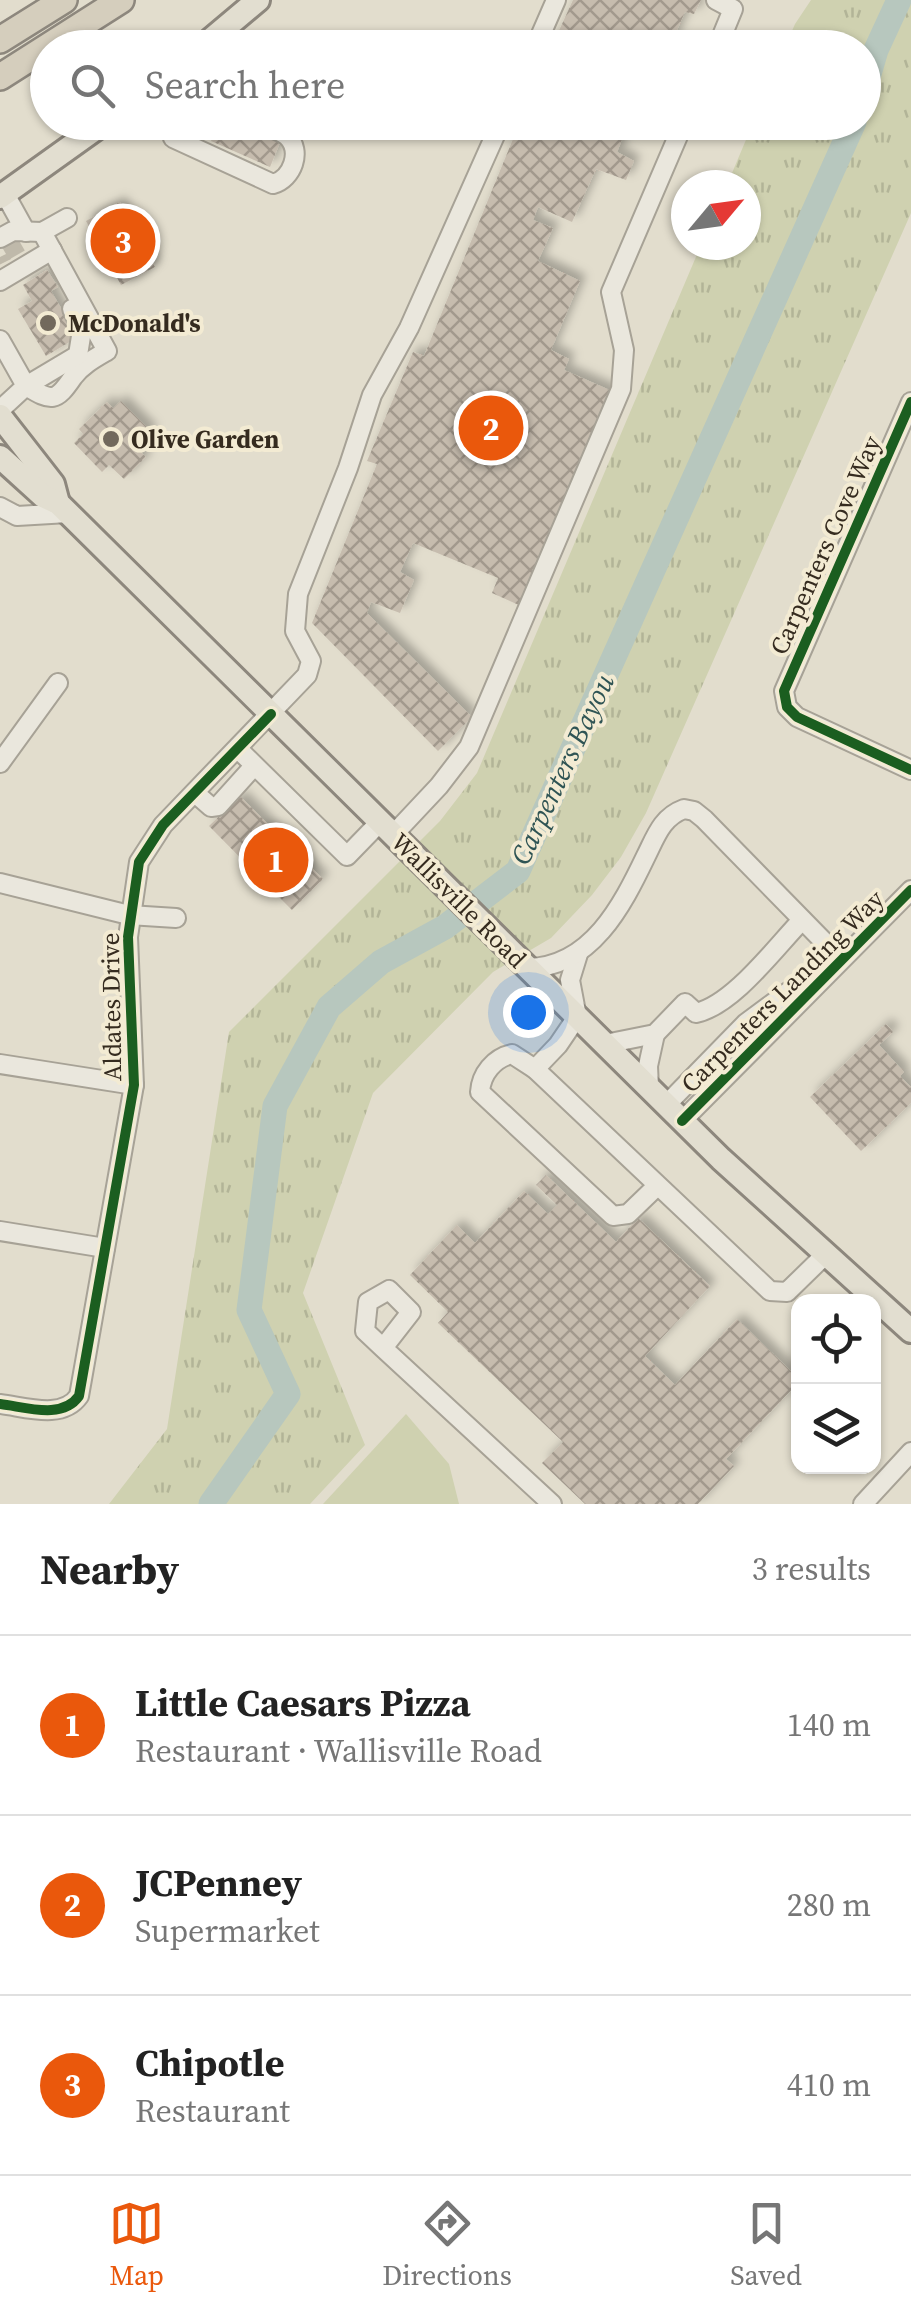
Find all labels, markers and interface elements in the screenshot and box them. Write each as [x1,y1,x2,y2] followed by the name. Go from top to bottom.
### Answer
[30,30,881,140] search box
[65,58,120,113] icon: search
[145,59,345,111] text: Search here
[671,170,761,260] north arrow
[90,204,156,278] pin: 3
[68,306,201,340] place label: McDonald's
[37,312,59,334] marker: McDonald's
[458,390,524,466] pin: 2
[131,422,279,456] place label: Olive Garden
[100,428,122,450] marker: Olive Garden
[761,430,889,660] street label: Carpenters Cove Way
[501,667,623,871] water label: Carpenters Bayou
[244,822,308,898] pin: 1
[384,825,534,975] street label: Wallisville Road
[673,882,891,1100] street label: Carpenters Landing Way
[93,932,129,1082] street label: Aldates Drive
[503,987,554,1038] your location
[791,1294,881,1474] map controls
[791,1294,881,1384] button: locate
[791,1384,881,1474] button: layers
[40,1540,179,1598] text: Nearby
[752,1547,871,1591] text: 3 results
[135,1677,471,1729] text: Little Caesars Pizza
[64,1703,81,1747] text: 1
[787,1703,871,1747] text: 140 m
[135,1729,542,1773] text: Restaurant · Wallisville Road
[135,1857,302,1909] text: JCPenney
[64,1883,81,1927] text: 2
[787,1883,871,1927] text: 280 m
[135,1909,320,1953] text: Supermarket
[135,2037,285,2089] text: Chipotle
[64,2063,81,2107] text: 3
[787,2063,871,2107] text: 410 m
[135,2089,290,2133] text: Restaurant
[109,2196,164,2294] tab: Map
[382,2196,512,2294] tab: Directions
[730,2196,802,2294] tab: Saved

